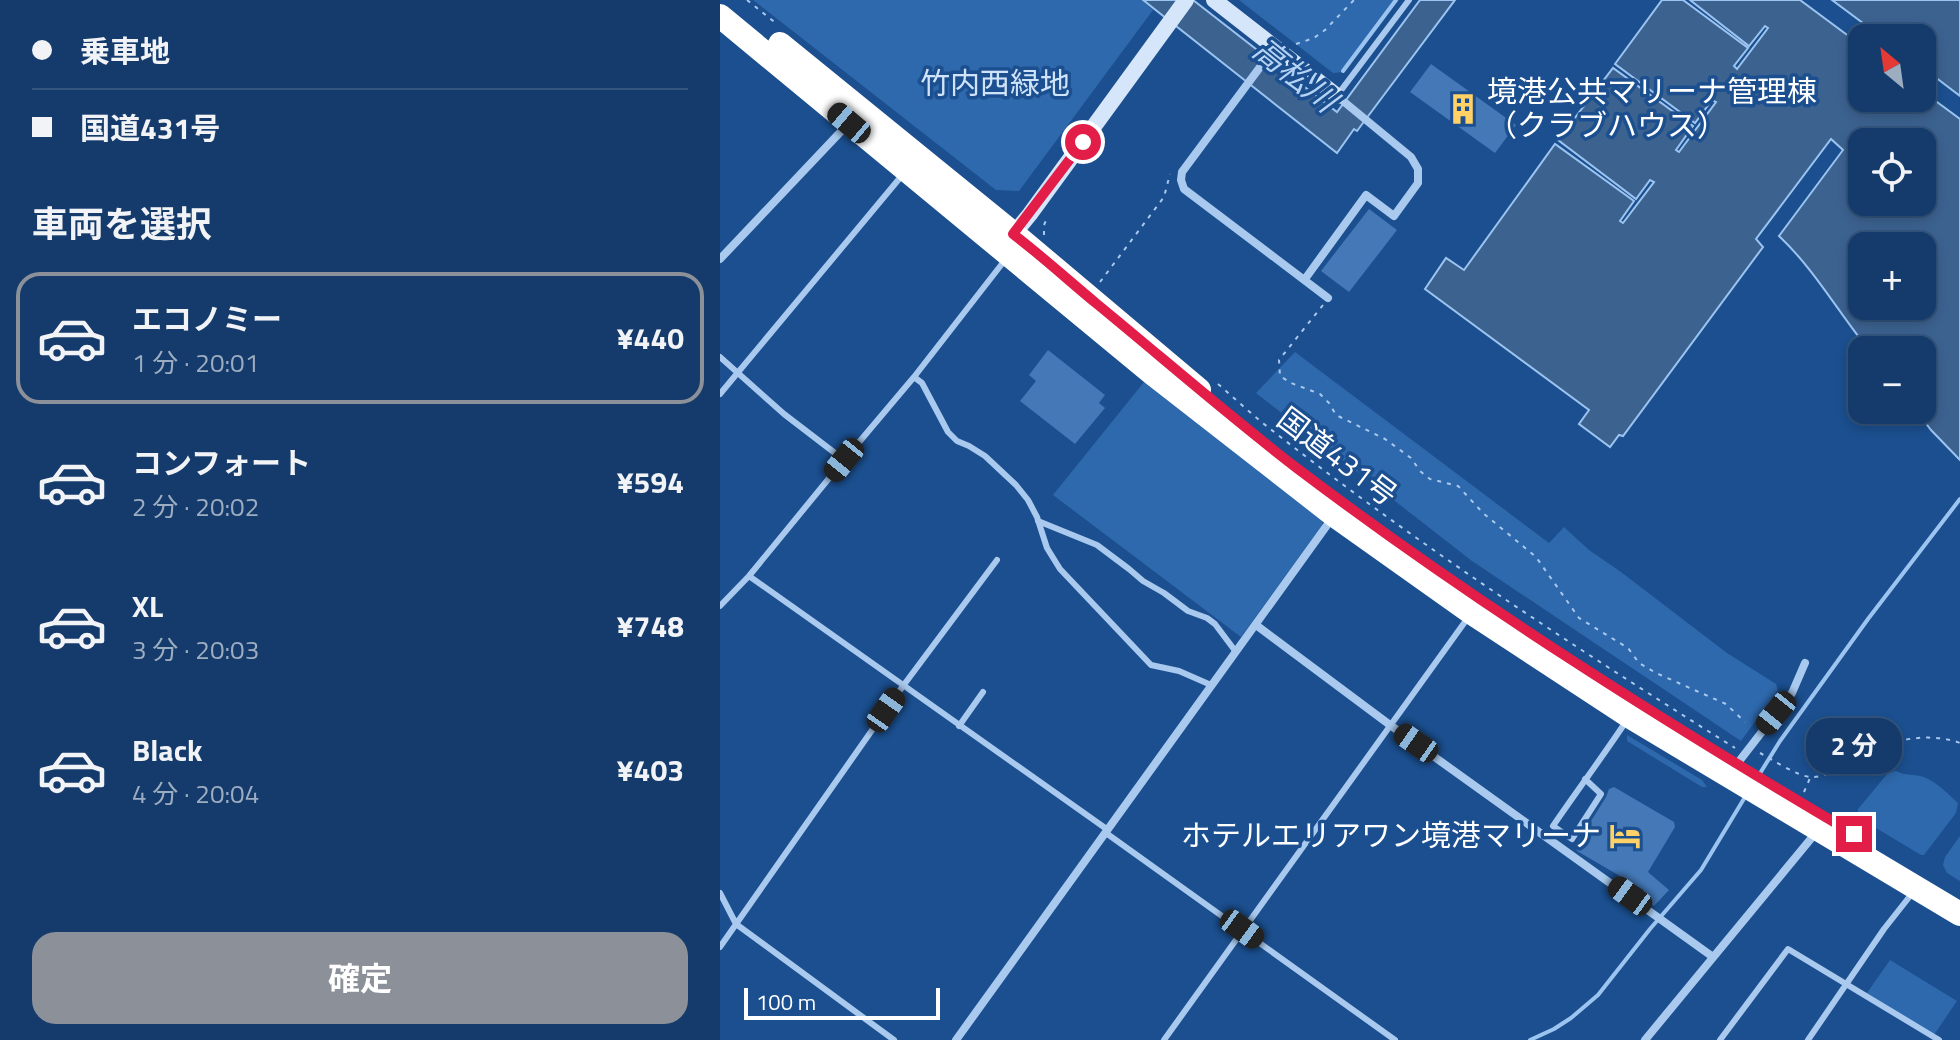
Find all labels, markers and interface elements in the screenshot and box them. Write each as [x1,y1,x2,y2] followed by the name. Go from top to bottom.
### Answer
[1848,24,1936,112] north arrow
[1848,24,1936,424] map controls
[1243,25,1350,125] water label: 高松川
[80,28,170,74] text: 乗車地
[920,60,1070,106] park label: 竹内西緑地
[1487,68,1817,148] place label: 境港公共マリーナ管理棟 （クラブハウス）
[1446,92,1480,126] building icon: 境港公共マリーナ管理棟 （クラブハウス）
[823,98,875,148] car
[80,105,220,151] text: 国道431号
[1065,124,1101,160] route start
[1848,128,1936,216] button: locate
[32,196,212,251] text: 車両を選択
[1848,232,1936,320] button: +
[132,296,282,342] text: エコノミー
[36,302,108,374] icon: car
[617,315,684,361] text: ¥440
[1848,336,1936,424] button: −
[132,343,259,382] text: 1 分 · 20:01
[1268,396,1408,517] street label: 国道431号
[820,434,868,486] car
[132,440,311,486] text: コンフォート
[36,446,108,518] icon: car
[617,459,684,505] text: ¥594
[132,487,259,526] text: 2 分 · 20:02
[132,583,163,629] text: XL
[36,590,108,662] icon: car
[617,603,684,649] text: ¥748
[132,630,259,669] text: 3 分 · 20:03
[862,683,910,737] car
[1752,687,1800,739] car
[1806,718,1902,774] callout: 2 分
[1389,719,1443,767] car
[1831,726,1877,765] text: 2 分
[132,727,203,773] text: Black
[36,734,108,806] icon: car
[617,747,684,793] text: ¥403
[132,774,259,813] text: 4 分 · 20:04
[1181,812,1601,858] place label: ホテルエリアワン境港マリーナ
[1836,816,1872,852] route end
[1608,819,1642,853] hotel icon: ホテルエリアワン境港マリーナ
[1604,872,1656,920] car
[1216,905,1268,953] car
[32,932,688,1024] button: 確定
[744,984,940,1020] scale bar
[756,985,816,1019] text: 100 m

